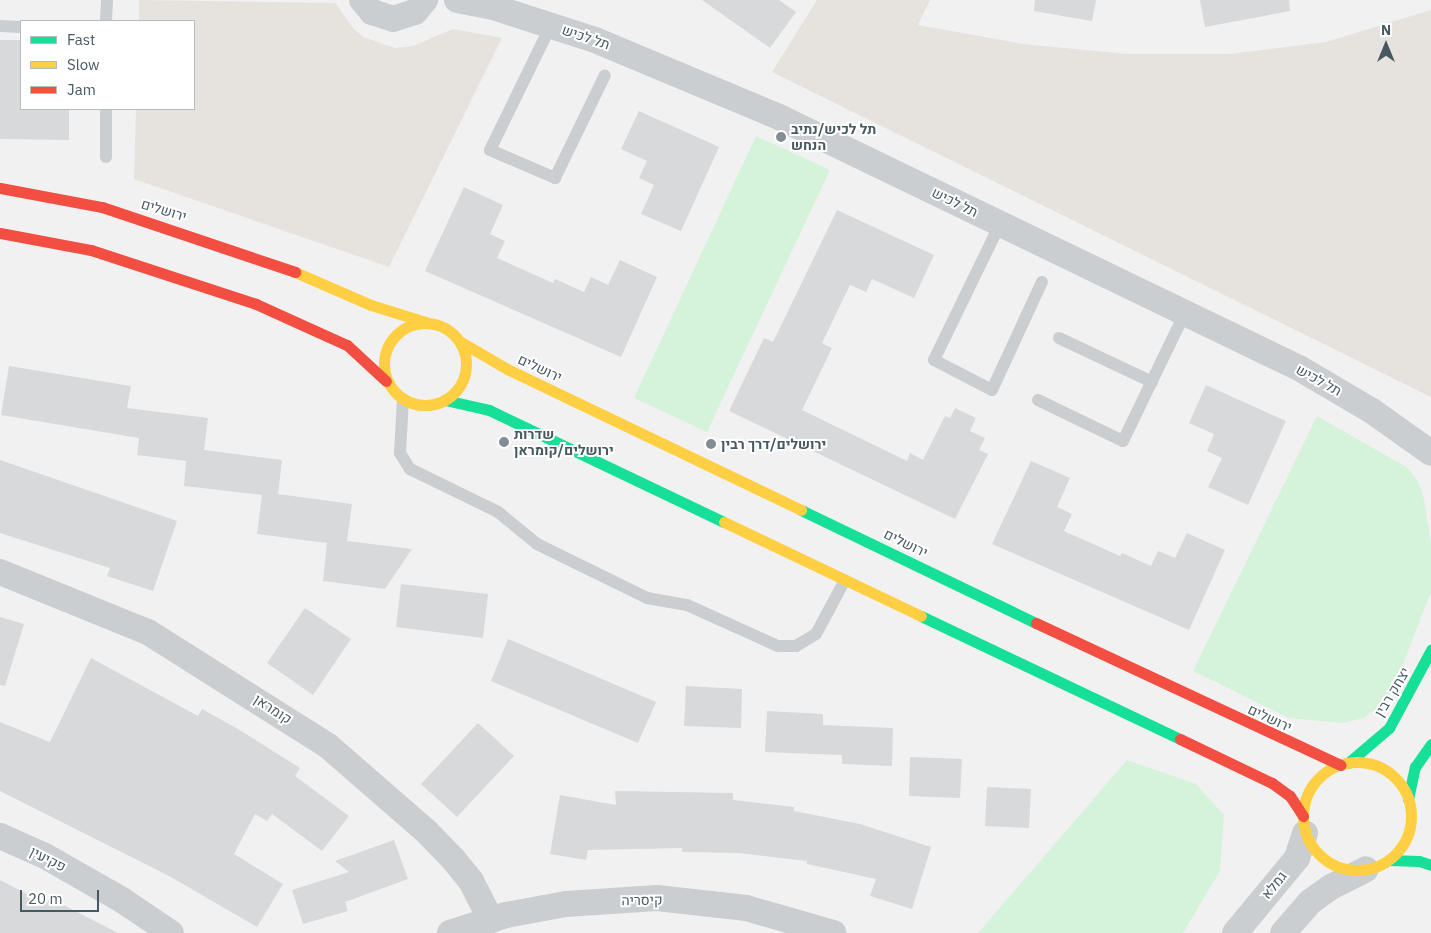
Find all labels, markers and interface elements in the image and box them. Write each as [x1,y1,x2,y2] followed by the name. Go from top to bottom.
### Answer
[20,20,195,110] legend
[1361,20,1411,70] north arrow
[560,21,612,53] street label: תל לכיש
[1381,21,1391,39] text: N
[67,30,95,49] text: Fast
[67,55,100,74] text: Slow
[67,80,96,99] text: Jam
[791,121,876,154] place label: תל לכיש/נתיב הנחש
[775,131,787,143] marker: תל לכיש/נתיב הנחש
[929,184,981,220] street label: תל לכיש
[139,195,189,225] street label: ירושלים
[515,351,565,385] street label: ירושלים
[1293,361,1345,399] street label: תל לכיש
[514,426,614,458] place label: שדרות ירושלים/קומראן
[498,436,510,448] marker: שדרות ירושלים/קומראן
[721,436,826,452] place label: ירושלים/דרך רבין
[705,438,717,450] marker: ירושלים/דרך רבין
[881,525,931,561] street label: ירושלים
[1371,664,1413,720] street label: יצחק רבין
[251,691,295,727] street label: קומראן
[1245,701,1295,735] street label: ירושלים
[27,843,69,875] street label: פקיעין
[1258,868,1290,902] street label: גמלא
[22,880,101,912] scale bar
[28,889,63,908] text: 20 m
[621,891,663,909] street label: קיסריה

